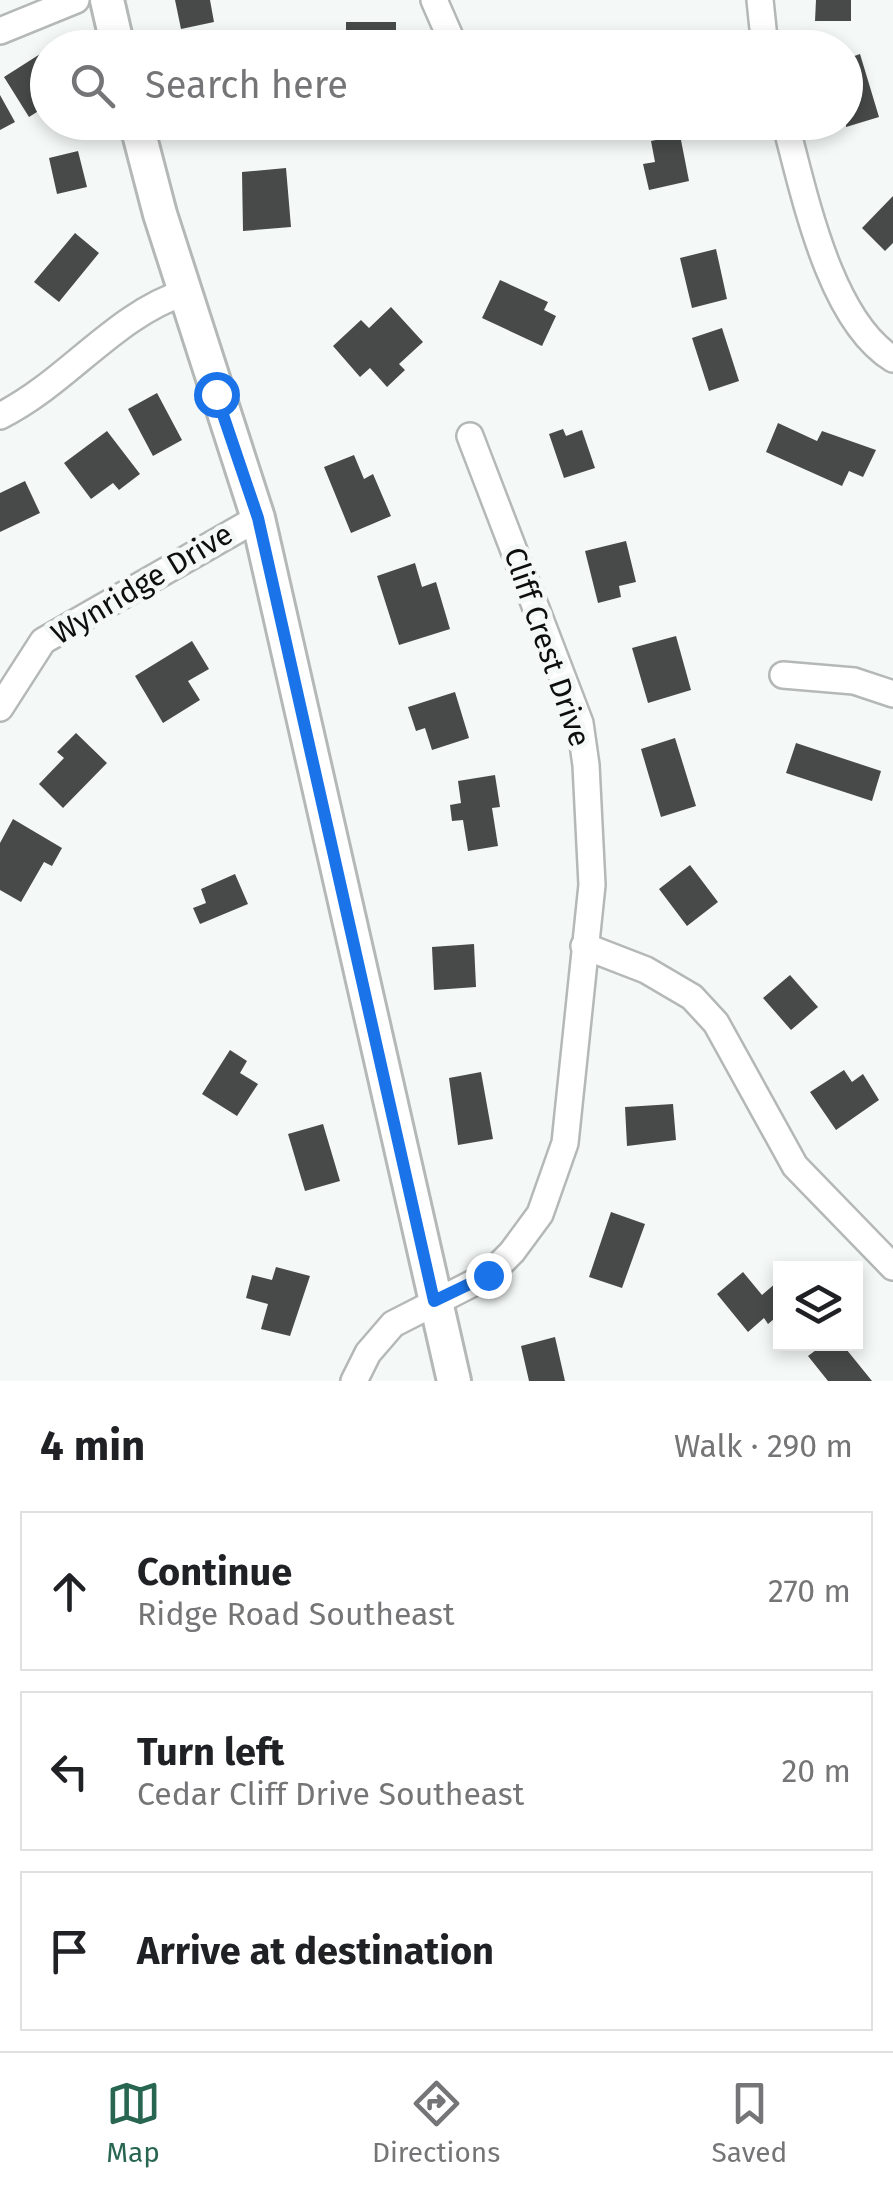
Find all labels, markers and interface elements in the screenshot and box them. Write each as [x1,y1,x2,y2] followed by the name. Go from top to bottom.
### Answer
[30,30,863,140] search box
[65,58,120,113] icon: search
[145,62,348,108] text: Search here
[194,372,240,418] route start
[45,516,239,652] street label: Wynridge Drive
[496,543,598,751] street label: Cliff Crest Drive
[466,1253,512,1299] route end
[773,1261,863,1351] map controls
[773,1261,863,1351] button: layers
[40,1421,145,1471] text: 4 min
[674,1427,853,1465] text: Walk · 290 m
[137,1549,292,1595] text: Continue
[42,1564,97,1619] icon: ahead
[768,1572,851,1610] text: 270 m
[137,1595,455,1633] text: Ridge Road Southeast
[137,1729,284,1775] text: Turn left
[42,1744,97,1799] icon: left
[781,1752,851,1790] text: 20 m
[137,1775,524,1813] text: Cedar Cliff Drive Southeast
[42,1924,97,1979] icon: arrive
[137,1928,494,1974] text: Arrive at destination
[106,2076,161,2169] tab: Map
[372,2076,500,2169] tab: Directions
[712,2076,787,2169] tab: Saved

